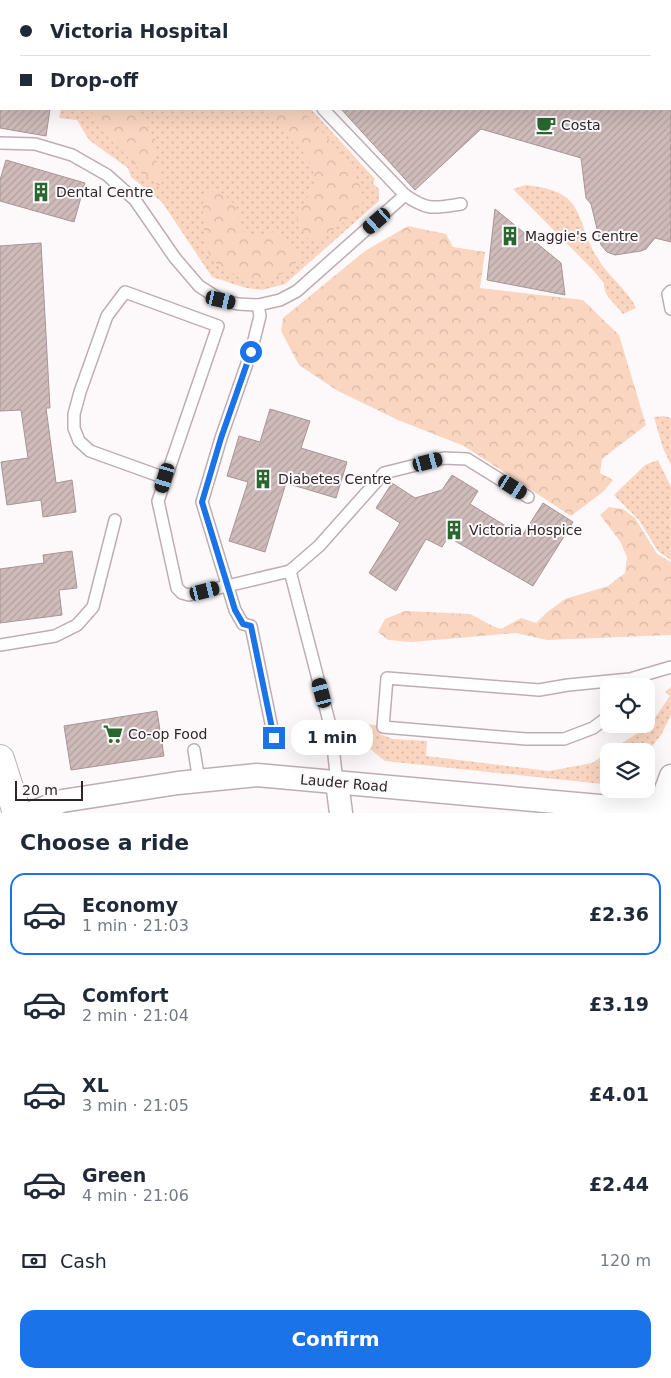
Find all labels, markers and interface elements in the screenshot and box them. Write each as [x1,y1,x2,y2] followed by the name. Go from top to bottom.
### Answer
[50,20,228,42] text: Victoria Hospital
[50,69,138,91] text: Drop-off
[535,114,557,136] cafe icon: Costa
[561,117,601,133] place label: Costa
[30,181,52,203] building icon: Dental Centre
[56,184,154,200] place label: Dental Centre
[360,205,393,237] car
[499,225,521,247] building icon: Maggie's Centre
[525,228,638,244] place label: Maggie's Centre
[204,289,237,311] car
[240,341,262,363] route start
[411,451,444,473] car
[153,461,176,495] car
[252,468,274,490] building icon: Diabetes Centre
[278,471,391,487] place label: Diabetes Centre
[496,473,529,501] car
[443,519,465,541] building icon: Victoria Hospice
[469,522,582,538] place label: Victoria Hospice
[188,580,221,602] car
[310,677,333,709] car
[600,678,655,798] map controls
[600,678,655,733] button: locate
[292,720,374,756] callout: 1 min
[102,723,124,745] supermarket icon: Co-op Food
[128,726,207,742] place label: Co-op Food
[263,727,285,749] route end
[307,728,357,747] text: 1 min
[600,743,655,798] button: layers
[299,771,389,795] street label: Lauder Road
[15,778,82,801] scale bar
[22,782,58,798] text: 20 m
[20,830,189,855] text: Choose a ride
[22,892,67,937] icon: car
[82,894,178,916] text: Economy
[589,903,649,925] text: £2.36
[82,916,189,935] text: 1 min · 21:03
[22,982,67,1027] icon: car
[82,984,169,1006] text: Comfort
[589,993,649,1015] text: £3.19
[82,1006,189,1025] text: 2 min · 21:04
[22,1072,67,1117] icon: car
[82,1074,109,1096] text: XL
[589,1083,649,1105] text: £4.01
[82,1096,189,1115] text: 3 min · 21:05
[22,1162,67,1207] icon: car
[82,1164,146,1186] text: Green
[589,1173,649,1195] text: £2.44
[82,1186,189,1205] text: 4 min · 21:06
[20,1247,48,1275] icon: cash
[60,1250,107,1272] text: Cash
[600,1251,651,1270] text: 120 m
[20,1310,651,1368] button: Confirm

